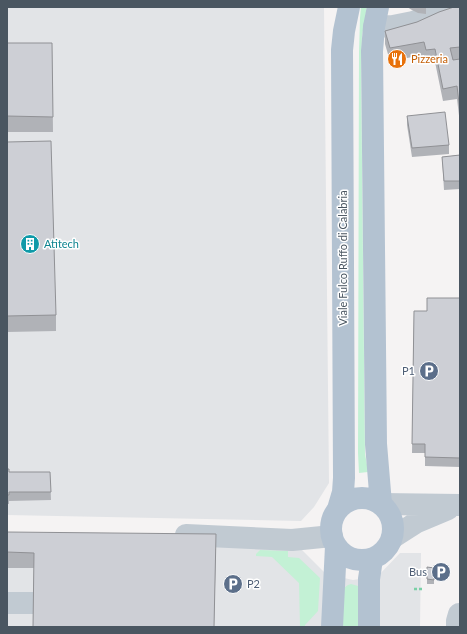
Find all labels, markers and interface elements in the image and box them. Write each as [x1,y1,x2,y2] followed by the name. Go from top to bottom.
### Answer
[386,48,408,70] restaurant icon: Pizzeria
[411,52,448,65] place label: Pizzeria
[336,190,349,326] street label: Viale Fulco Ruffo di Calabria
[19,233,41,255] building icon: Atitech
[44,237,79,250] place label: Atitech
[418,360,440,382] parking icon: P1
[402,364,415,377] place label: P1
[430,561,452,583] parking icon: Bus
[409,565,427,578] place label: Bus
[222,573,244,595] parking icon: P2
[247,577,260,590] place label: P2

